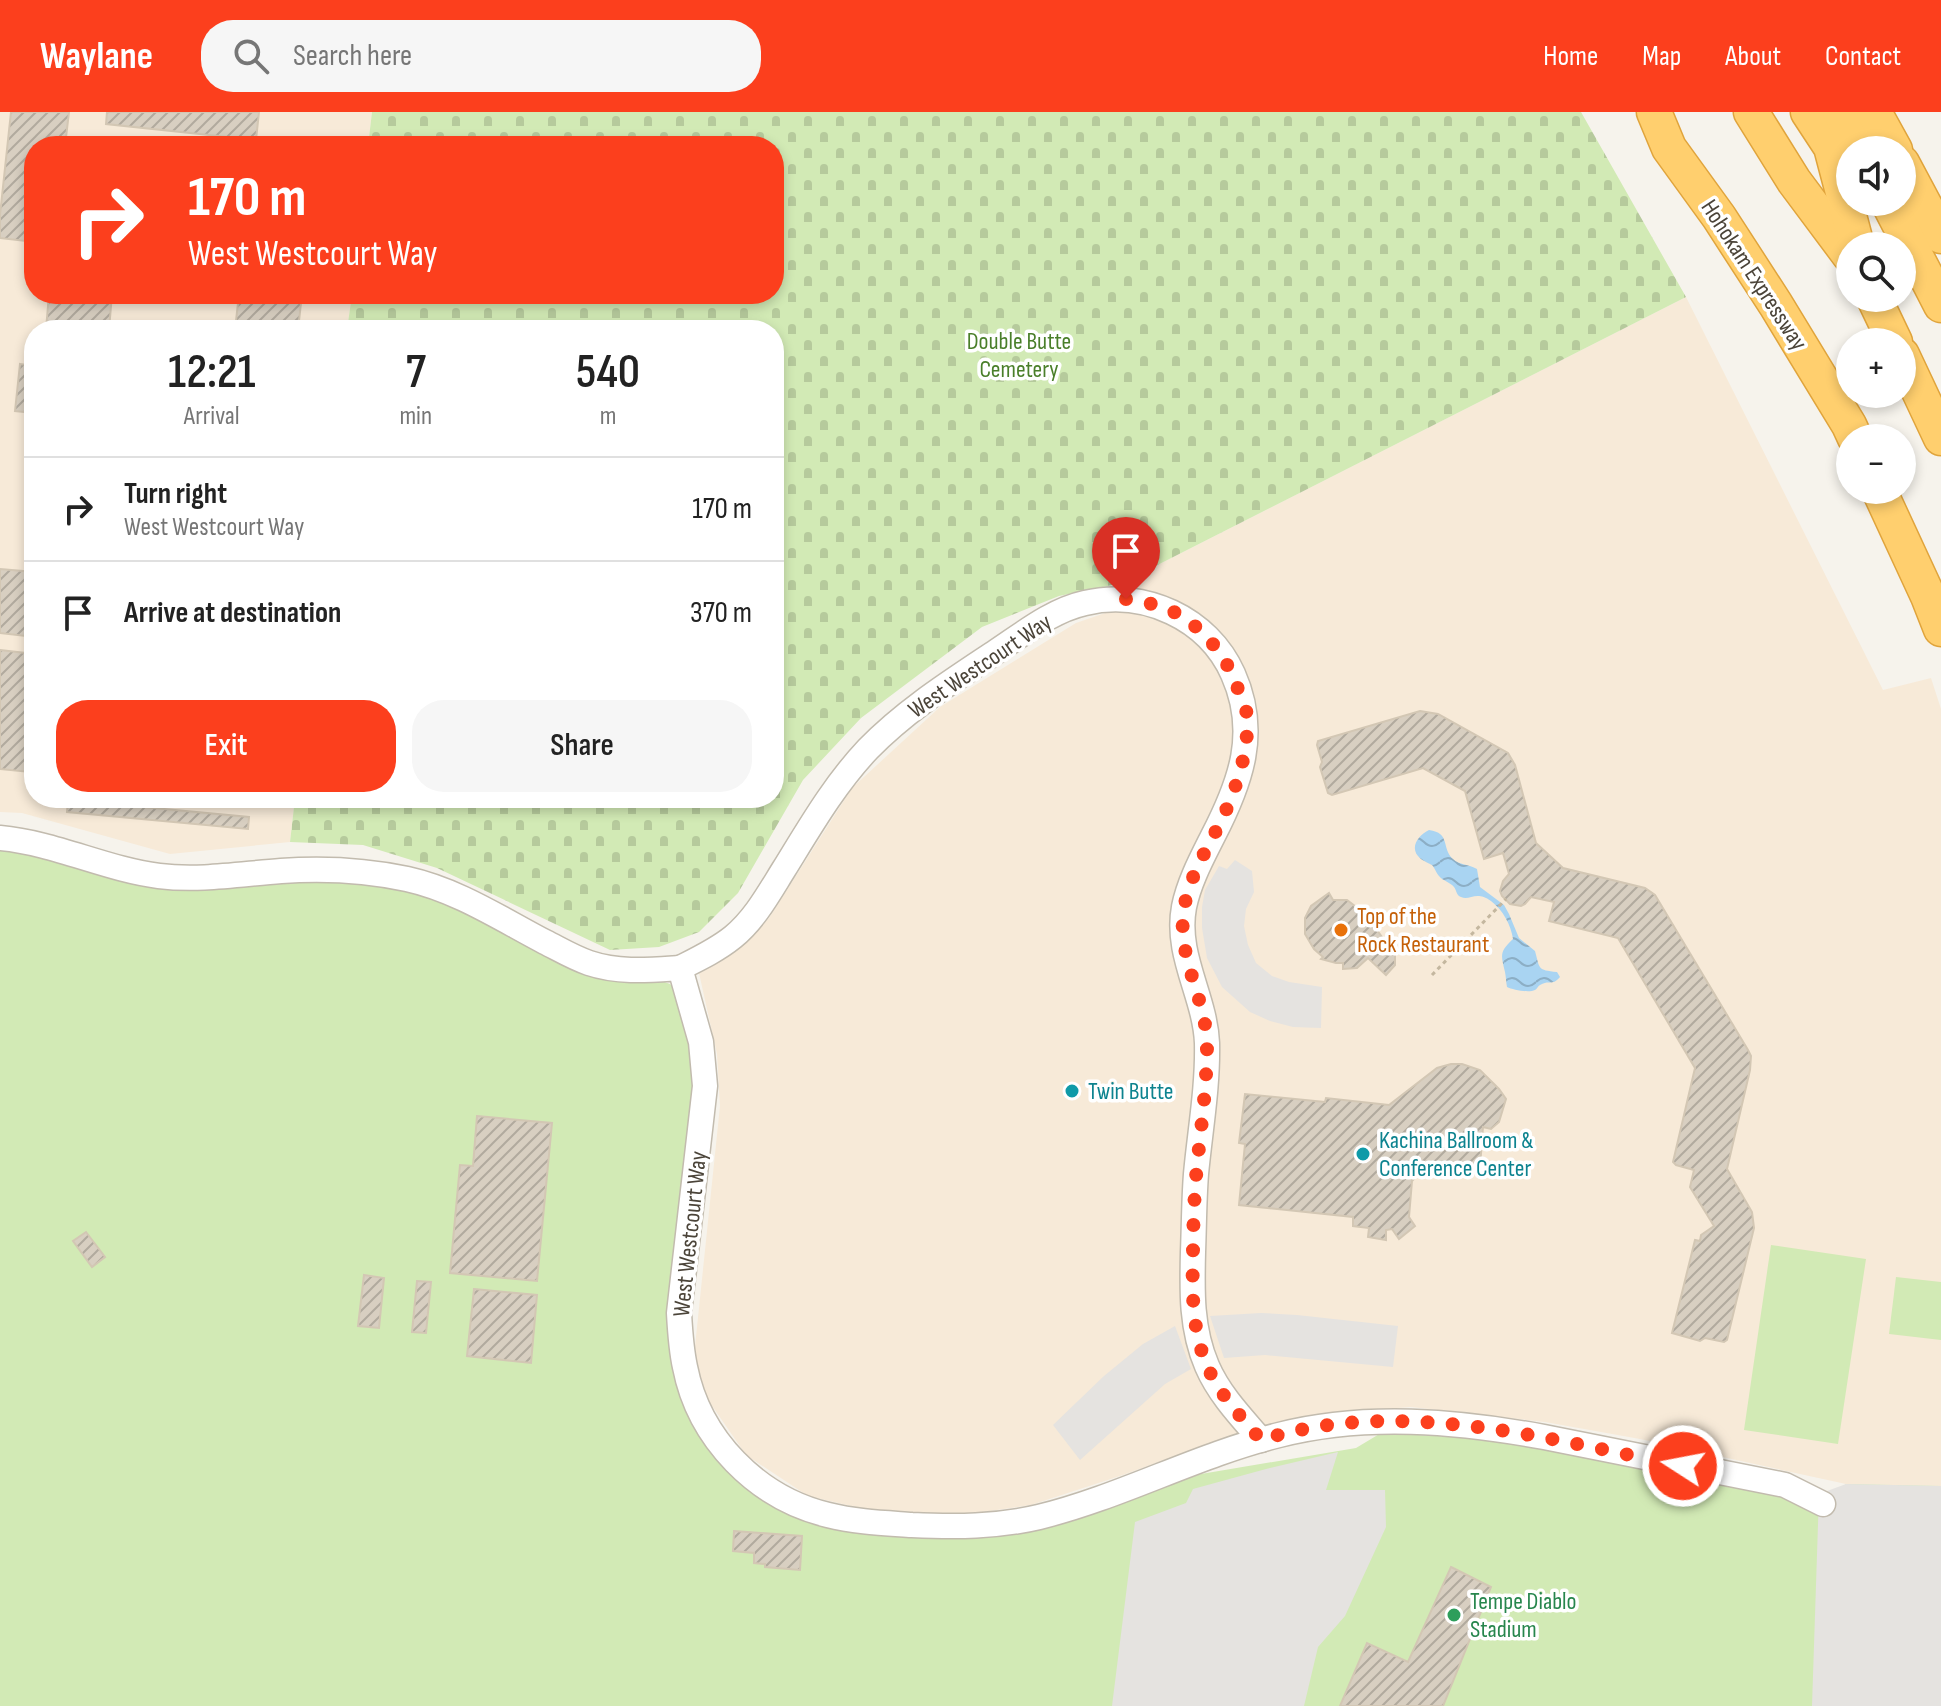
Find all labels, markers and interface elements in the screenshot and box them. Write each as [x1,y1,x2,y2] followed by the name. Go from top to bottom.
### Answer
[201,20,761,92] search box
[40,34,153,79] text: Waylane
[229,34,273,78] icon: search
[293,38,412,74] text: Search here
[1543,40,1598,73] text: Home
[1642,40,1681,73] text: Map
[1725,40,1781,73] text: About
[1825,40,1901,73] text: Contact
[1836,136,1916,504] map controls
[1836,136,1916,216] button: sound
[188,165,306,232] text: 170 m
[56,168,160,272] icon: right
[1695,194,1813,356] street label: Hohokam Expressway
[1836,232,1916,312] button: search
[188,233,438,276] text: West Westcourt Way
[967,327,1071,384] park label: Double Butte Cemetery
[1836,328,1916,408] button: +
[168,344,256,401] text: 12:21
[406,344,426,401] text: 7
[576,344,640,401] text: 540
[184,401,240,432] text: Arrival
[399,401,432,432] text: min
[600,401,616,432] text: m
[1836,424,1916,504] button: −
[124,476,227,512] text: Turn right
[56,487,100,531] icon: right
[692,491,752,527] text: 170 m
[124,512,304,543] text: West Westcourt Way
[1092,517,1160,599] pin
[1104,529,1148,573] icon: arrive
[56,591,100,635] icon: arrive
[124,595,341,631] text: Arrive at destination
[690,595,752,631] text: 370 m
[903,607,1057,725] street label: West Westcourt Way
[56,700,396,792] button: Exit
[412,700,752,792] button: Share
[1357,902,1489,959] place label: Top of the Rock Restaurant
[1332,921,1350,939] marker: Top of the Rock Restaurant
[1088,1077,1173,1106] place label: Twin Butte
[1063,1082,1081,1100] marker: Twin Butte
[1379,1126,1533,1183] place label: Kachina Ballroom & Conference Center
[1354,1145,1372,1163] marker: Kachina Ballroom & Conference Center
[667,1150,713,1318] street label: West Westcourt Way
[1641,1424,1725,1508] position arrow
[1470,1587,1577,1644] place label: Tempe Diablo Stadium
[1445,1606,1463,1624] marker: Tempe Diablo Stadium

